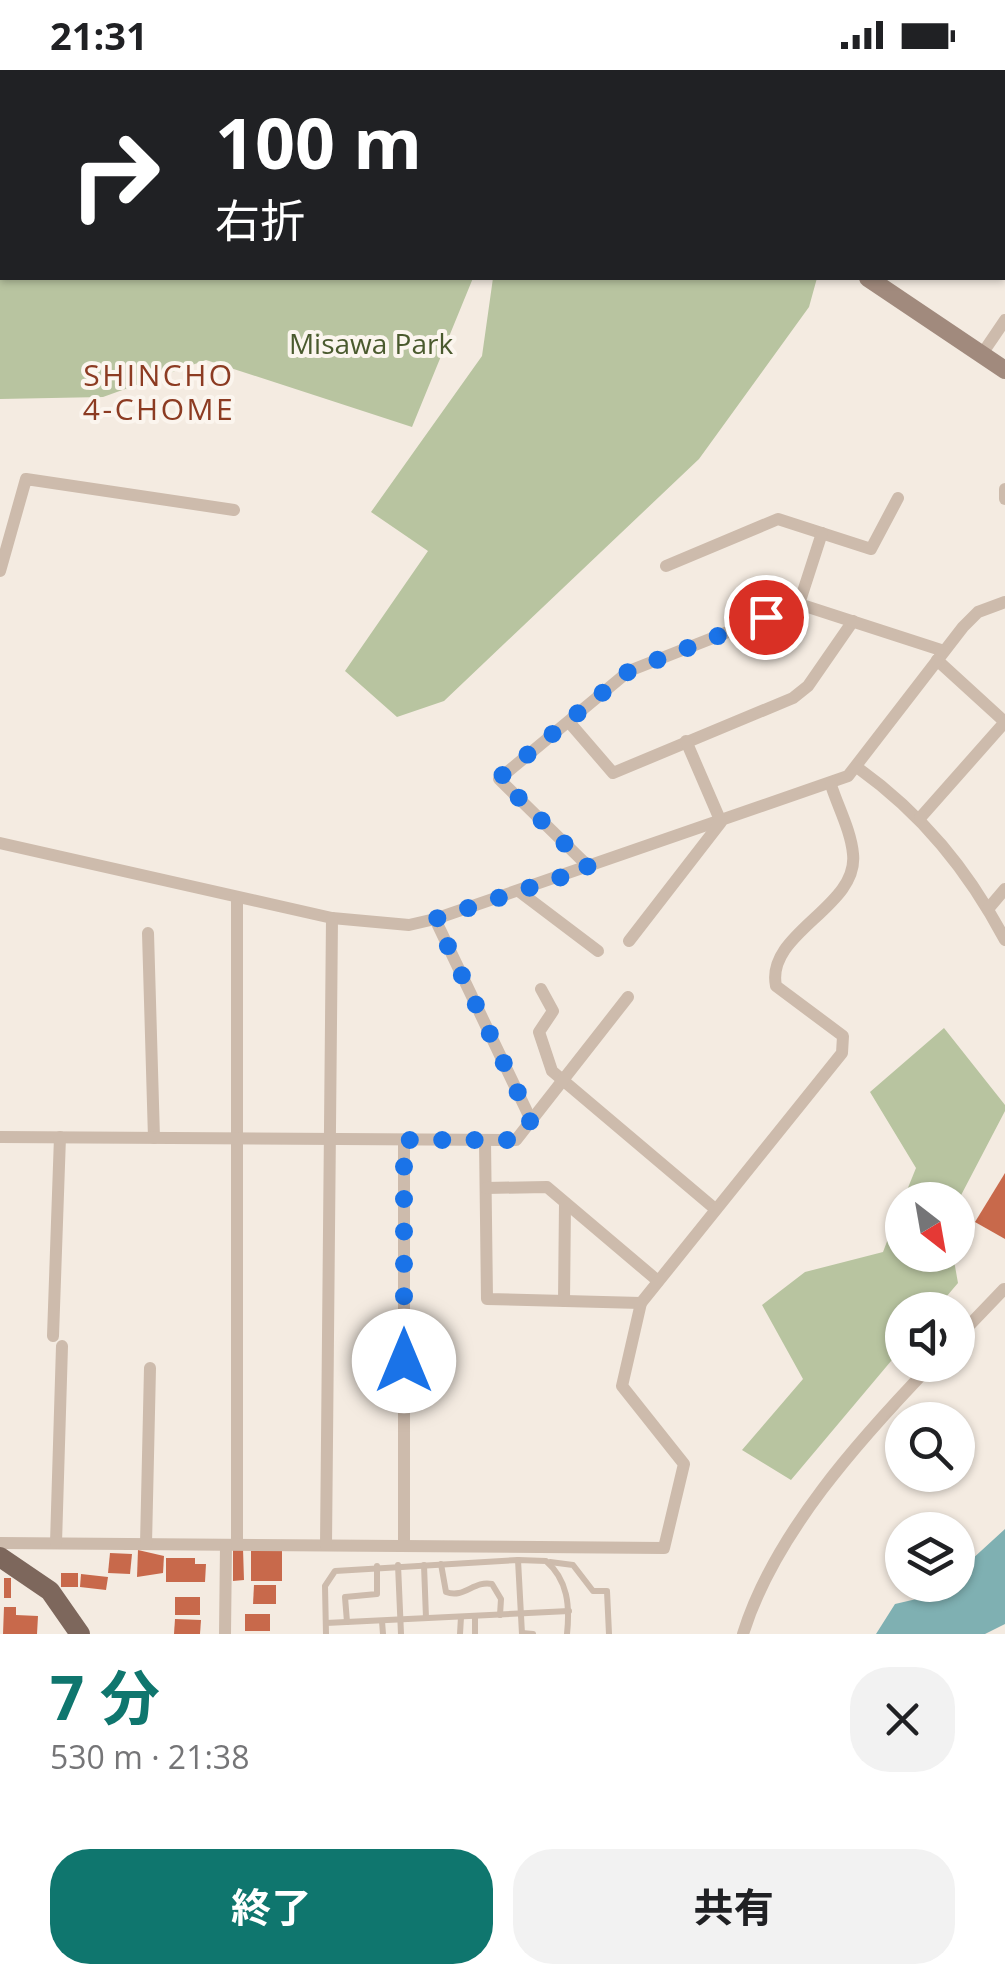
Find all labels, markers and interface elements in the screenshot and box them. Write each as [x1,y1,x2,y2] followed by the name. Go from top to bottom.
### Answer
[50,9,148,61] text: 21:31
[215,94,422,190] text: 100 m
[50,110,180,240] icon: right
[215,189,305,250] text: 右折
[289,324,453,362] park label: Misawa Park
[83,354,235,429] district label: SHINCHO 4-CHOME
[724,575,809,660] pin
[739,590,794,645] icon: arrive
[885,1182,975,1272] north arrow
[885,1182,975,1602] map controls
[885,1292,975,1382] button: sound
[352,1309,456,1413] position arrow
[885,1402,975,1492] button: search
[885,1512,975,1602] button: layers
[50,1656,160,1738] text: 7 分
[850,1667,955,1772] button: close
[50,1735,249,1778] text: 530 m · 21:38
[50,1849,493,1964] button: 終了
[513,1849,955,1964] button: 共有

